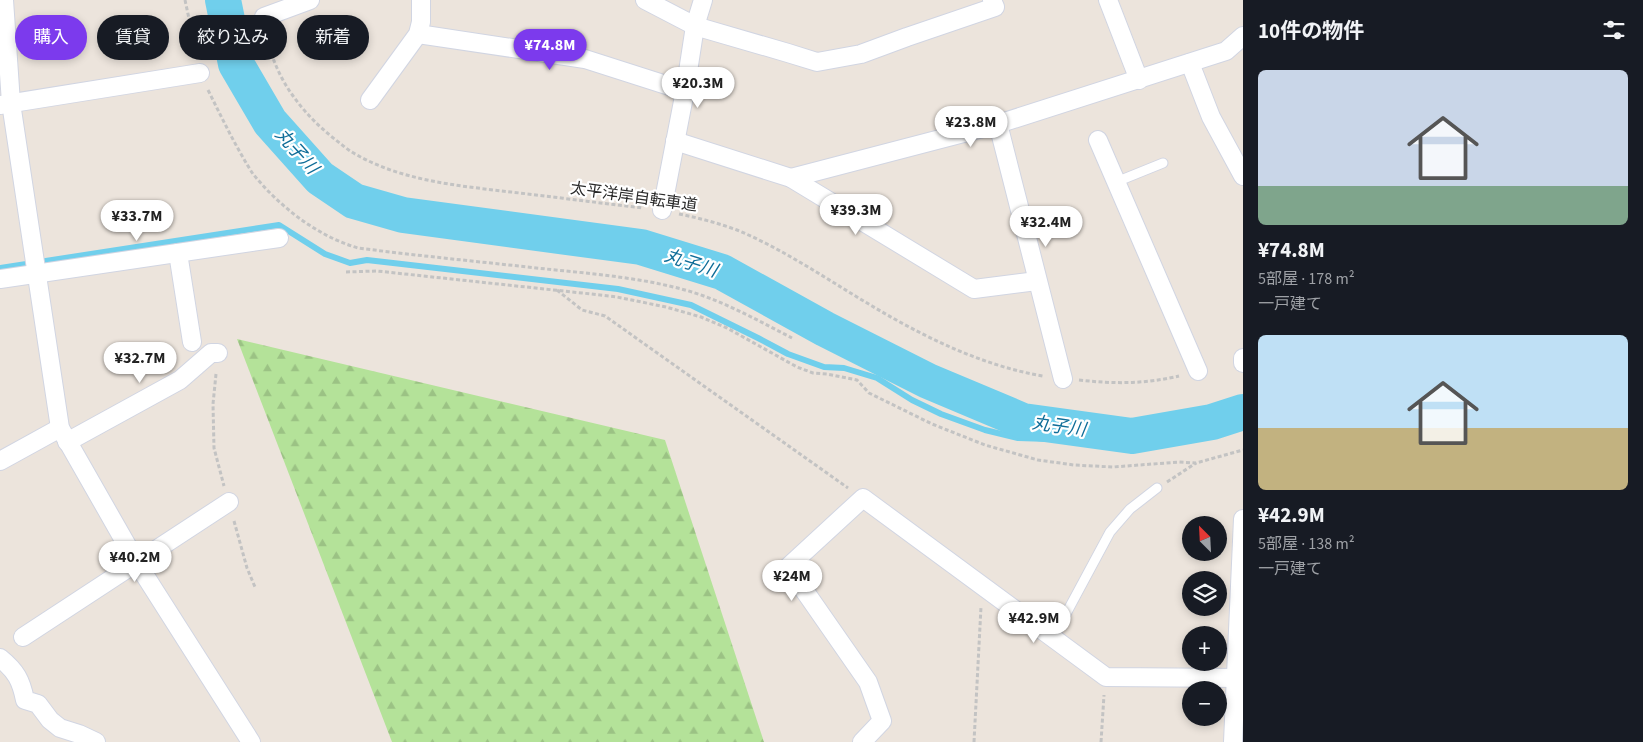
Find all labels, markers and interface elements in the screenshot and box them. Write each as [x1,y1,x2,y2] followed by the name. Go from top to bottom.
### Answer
[15,15,87,60] chip: 購入
[97,15,169,60] chip: 賃貸
[179,15,287,60] chip: 絞り込み
[297,15,369,60] chip: 新着
[1258,16,1364,46] text: 10件の物件
[1600,16,1628,44] icon: filters
[509,28,591,71] pin: ¥74.8M
[525,34,575,56] text: ¥74.8M
[657,66,739,109] pin: ¥20.3M
[673,72,723,94] text: ¥20.3M
[1398,103,1488,193] icon: home
[930,106,1012,148] pin: ¥23.8M
[946,111,996,133] text: ¥23.8M
[269,123,325,181] water label: 丸子川
[569,177,699,217] street label: 太平洋岸自転車道
[815,194,897,236] pin: ¥39.3M
[831,199,881,221] text: ¥39.3M
[96,200,178,242] pin: ¥33.7M
[112,205,162,227] text: ¥33.7M
[1005,206,1087,248] pin: ¥32.4M
[1021,211,1071,233] text: ¥32.4M
[1258,235,1325,265] text: ¥74.8M
[661,243,722,284] water label: 丸子川
[1258,268,1355,290] text: 5部屋 · 178 m²
[1258,293,1322,315] text: 一戸建て
[99,342,181,384] pin: ¥32.7M
[115,347,165,369] text: ¥32.7M
[1398,368,1488,458] icon: home
[1030,410,1089,443] water label: 丸子川
[1258,500,1325,530] text: ¥42.9M
[1182,516,1228,561] north arrow
[1182,516,1227,726] map controls
[1258,533,1355,555] text: 5部屋 · 138 m²
[94,540,176,583] pin: ¥40.2M
[110,546,160,568] text: ¥40.2M
[1258,558,1322,580] text: 一戸建て
[762,560,822,602] pin: ¥24M
[773,565,811,587] text: ¥24M
[1182,571,1227,616] button: layers
[993,602,1075,644] pin: ¥42.9M
[1009,607,1059,629] text: ¥42.9M
[1182,626,1227,671] button: +
[1182,681,1227,726] button: −

